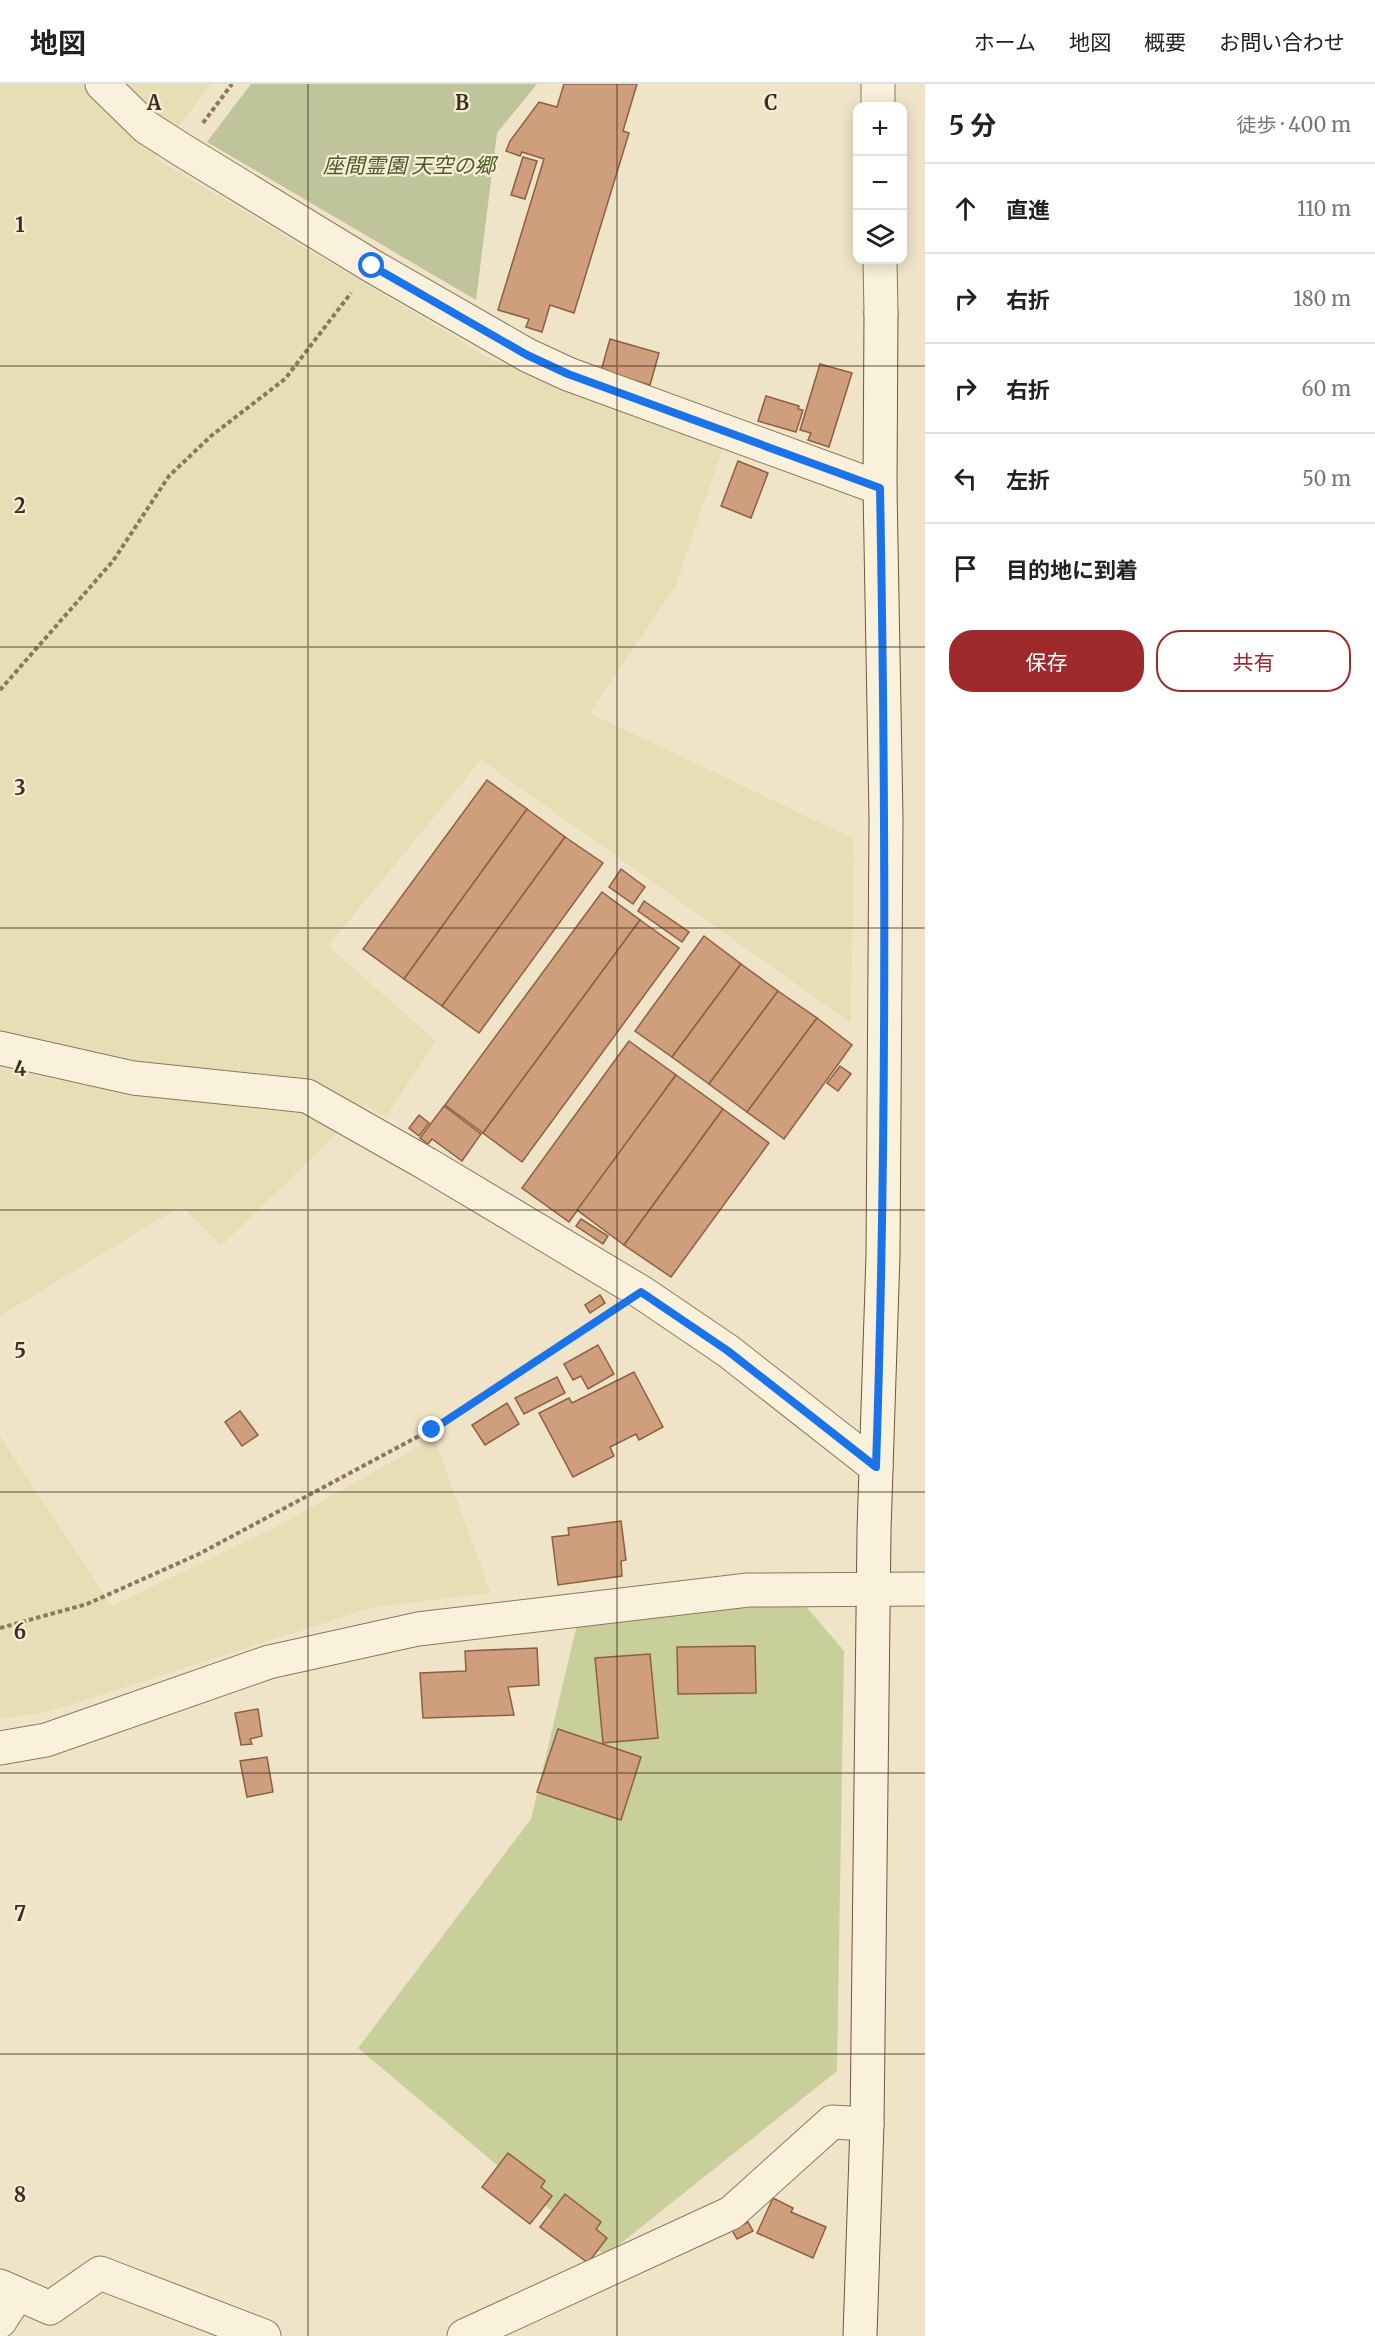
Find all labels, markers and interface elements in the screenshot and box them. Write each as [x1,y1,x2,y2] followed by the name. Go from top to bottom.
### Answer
[30,25,86,61] text: 地図
[974,29,1036,56] text: ホーム
[1069,29,1111,56] text: 地図
[1144,29,1186,56] text: 概要
[1219,29,1345,56] text: お問い合わせ
[146,90,162,115] text: A
[455,90,469,115] text: B
[764,90,778,115] text: C
[853,102,907,264] map controls
[853,102,907,156] button: +
[949,109,996,142] text: 5 分
[1237,112,1351,137] text: 徒歩 · 400 m
[323,152,499,179] park label: 座間霊園 天空の郷
[853,156,907,210] button: −
[949,192,982,225] icon: ahead
[1006,196,1050,224] text: 直進
[1297,196,1351,221] text: 110 m
[853,210,907,264] button: layers
[15,212,25,237] text: 1
[358,252,384,278] route start
[949,282,982,315] icon: right
[1006,286,1050,314] text: 右折
[1293,286,1351,311] text: 180 m
[949,372,982,405] icon: right
[1006,376,1050,404] text: 右折
[1301,376,1351,401] text: 60 m
[949,462,982,495] icon: left
[1006,466,1050,494] text: 左折
[1302,466,1351,491] text: 50 m
[14,493,26,518] text: 2
[949,552,982,585] icon: arrive
[1006,556,1138,584] text: 目的地に到着
[949,630,1144,692] button: 保存
[1156,630,1351,692] button: 共有
[14,775,26,800] text: 3
[14,1056,27,1081] text: 4
[14,1338,26,1363] text: 5
[418,1416,444,1442] route end
[14,1619,26,1644] text: 6
[14,1901,26,1926] text: 7
[14,2182,26,2207] text: 8

